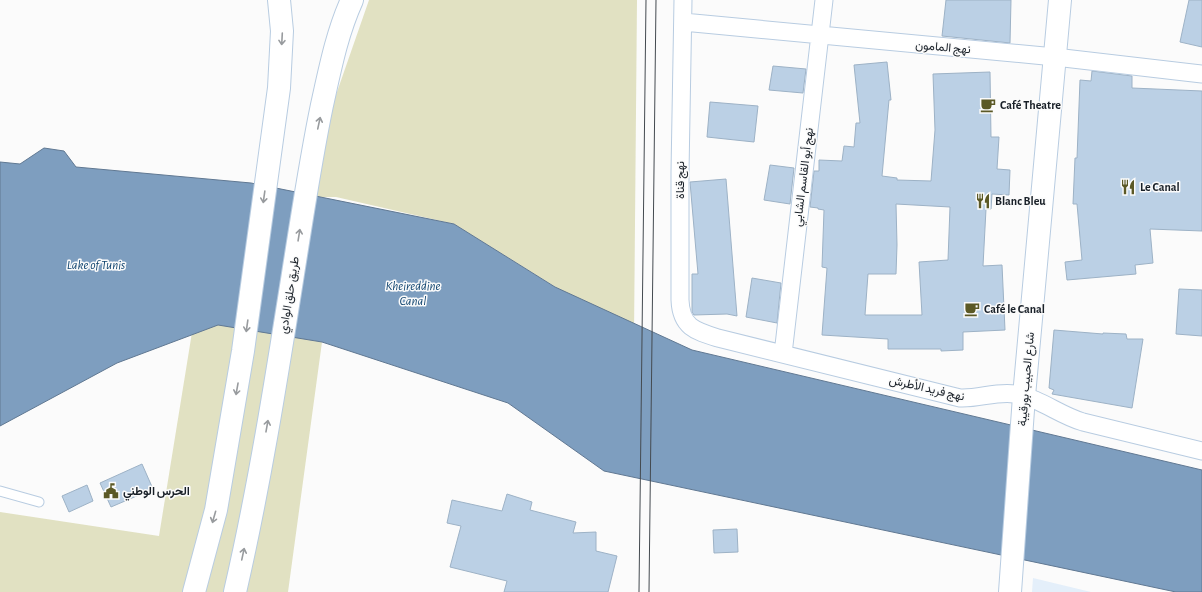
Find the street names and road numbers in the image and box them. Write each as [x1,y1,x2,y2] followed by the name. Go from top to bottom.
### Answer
[914,39,971,58] street label: نهج المامون
[790,127,819,228] street label: نهج أبو القاسم الشابي
[674,161,689,199] street label: نهج قناة
[277,255,305,335] street label: طريق حلق الوادي
[1016,331,1039,427] street label: شارع الحبيب بورقيبة
[887,373,966,405] street label: نهج فريد الأطرش

